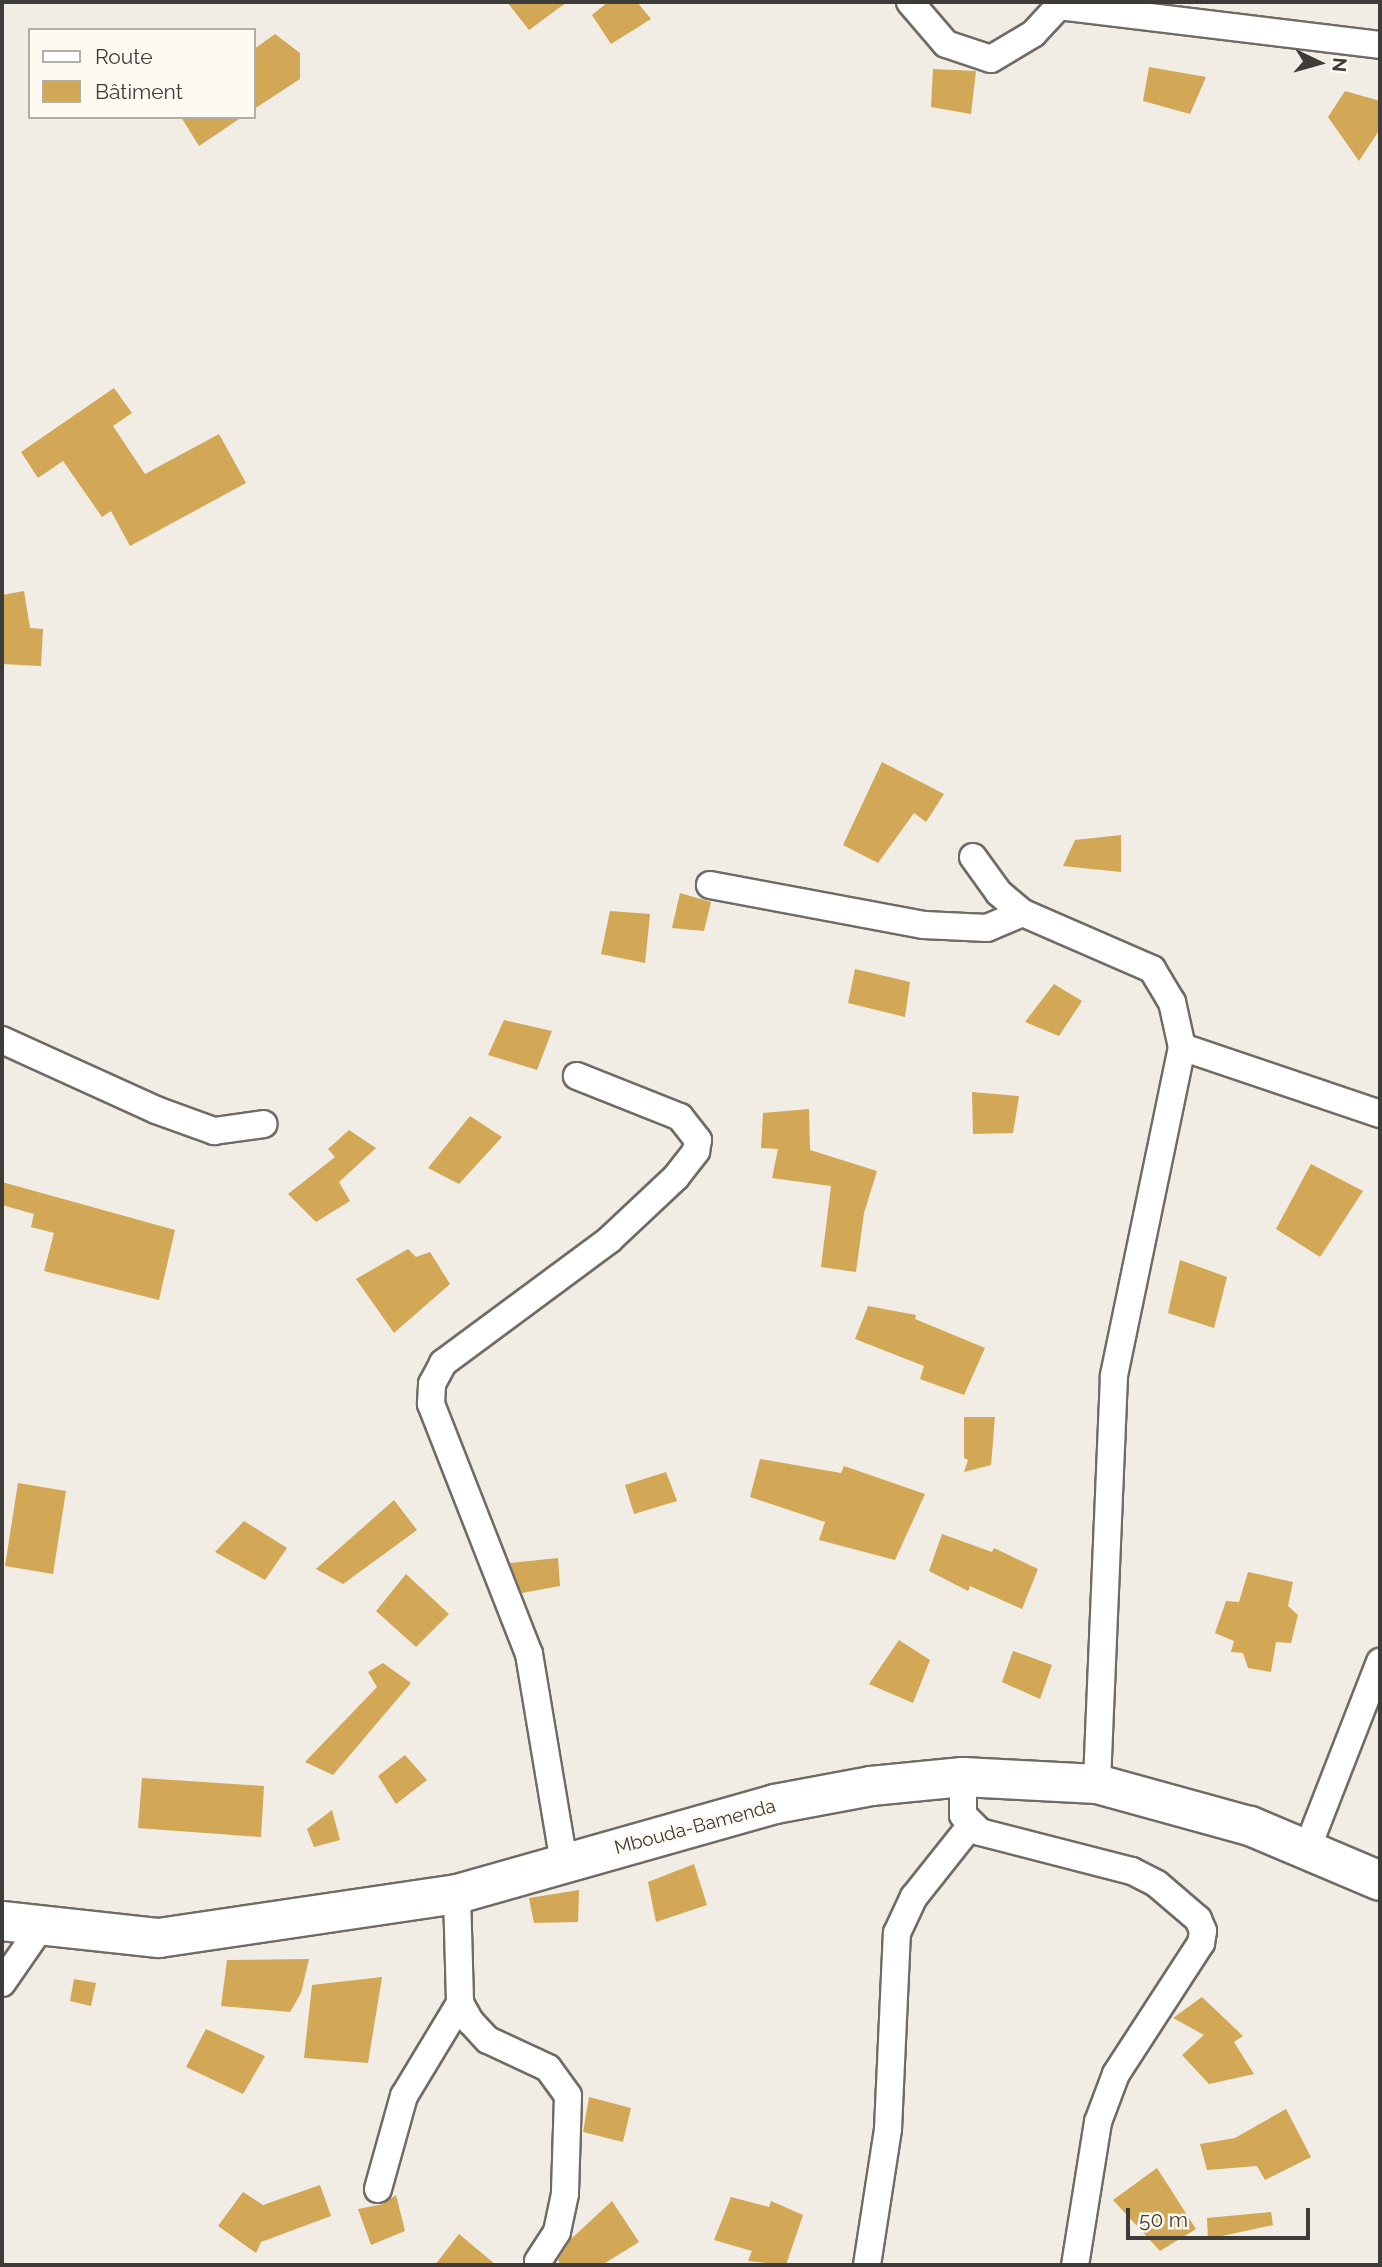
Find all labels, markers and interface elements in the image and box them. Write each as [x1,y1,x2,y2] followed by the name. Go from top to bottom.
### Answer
[28,28,256,119] legend
[1284,28,1354,98] north arrow
[95,44,153,69] text: Route
[1328,57,1352,73] text: N
[95,79,183,104] text: Bâtiment
[612,1795,778,1859] street label: Mbouda-Bamenda
[1130,2194,1314,2238] scale bar
[1139,2207,1188,2232] text: 50 m

